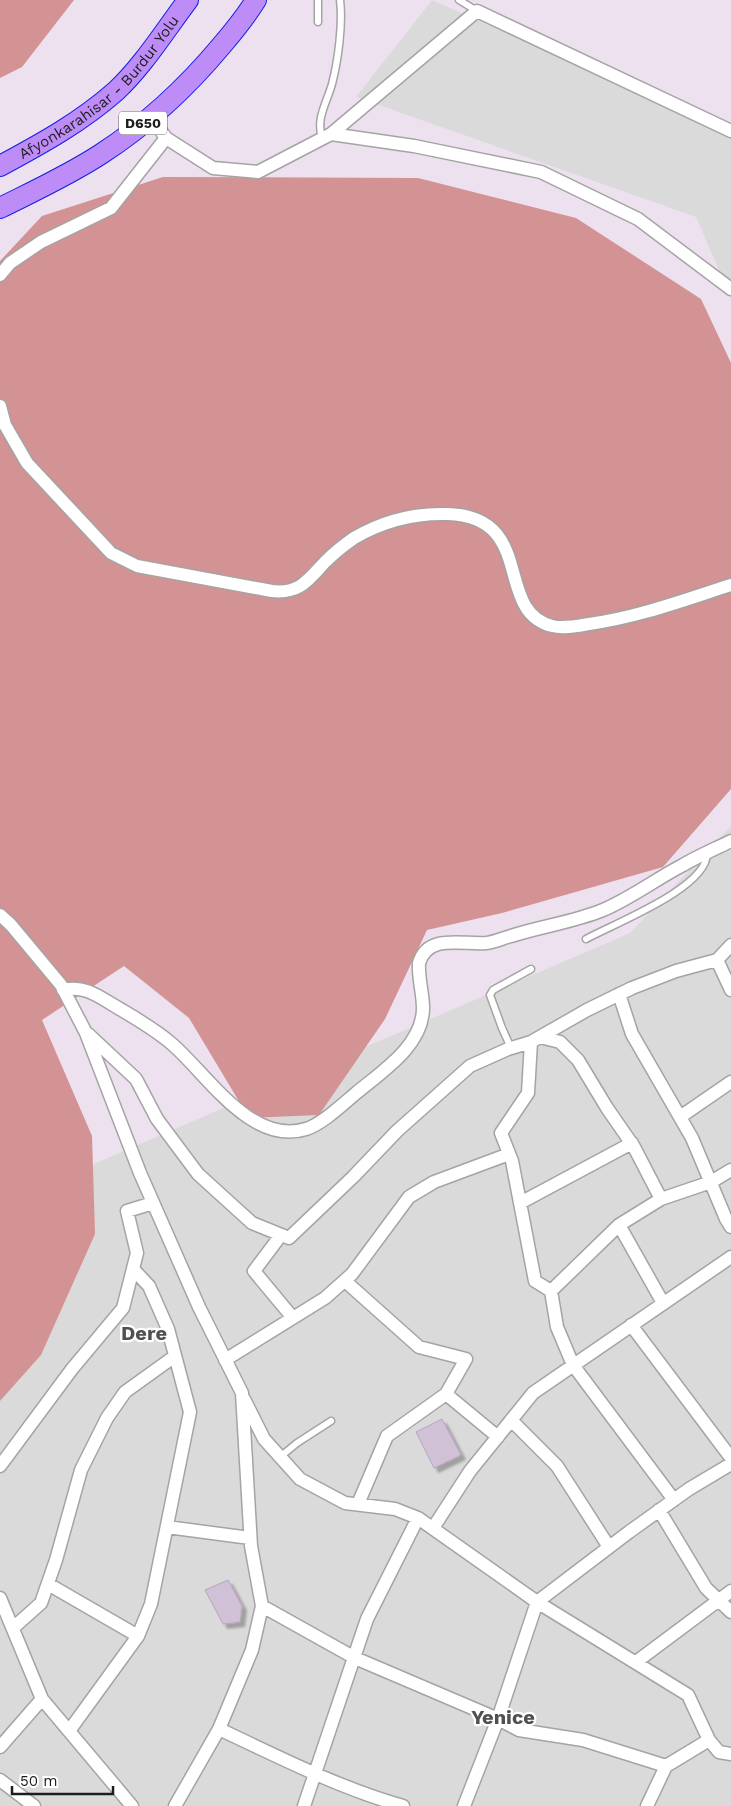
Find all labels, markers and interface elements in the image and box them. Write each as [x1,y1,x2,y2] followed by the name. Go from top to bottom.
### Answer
[16,12,183,163] street label: Afyonkarahisar - Burdur Yolu
[119,112,167,134] road number: D650
[121,1321,167,1345] district label: Dere
[471,1705,535,1729] district label: Yenice
[12,1764,114,1796] scale bar
[20,1772,57,1790] text: 50 m

